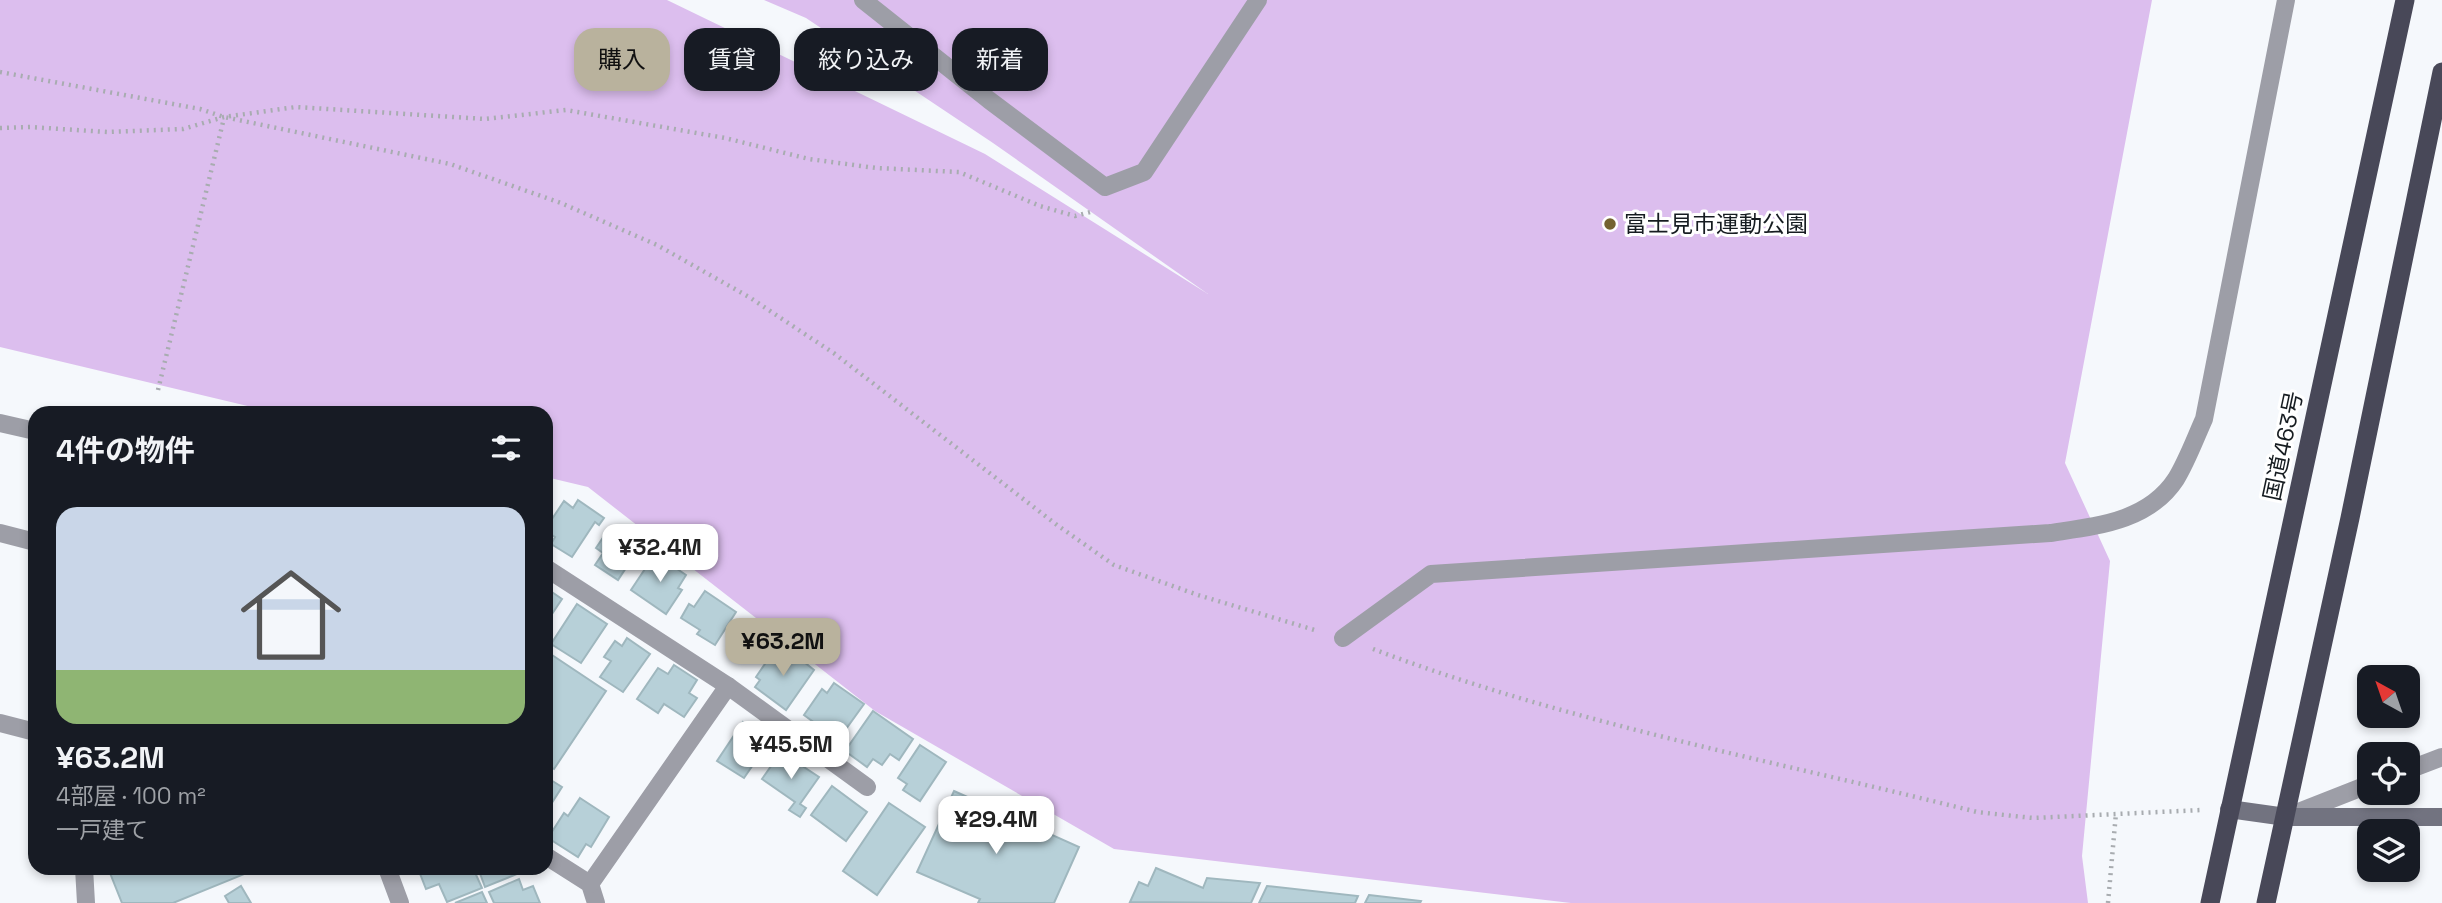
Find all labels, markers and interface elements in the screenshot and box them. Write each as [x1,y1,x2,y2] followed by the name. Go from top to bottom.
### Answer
[574,28,670,91] chip: 購入
[684,28,780,91] chip: 賃貸
[794,28,938,91] chip: 絞り込み
[952,28,1048,91] chip: 新着
[1624,209,1808,239] place label: 富士見市運動公園
[1602,216,1618,232] marker: 富士見市運動公園
[2257,388,2309,504] street label: 国道463号
[487,429,525,467] icon: filters
[56,431,195,470] text: 4件の物件
[603,524,717,584] pin: ¥32.4M
[618,532,702,562] text: ¥32.4M
[228,552,354,678] icon: home
[726,618,840,678] pin: ¥63.2M
[741,626,825,656] text: ¥63.2M
[2357,665,2420,728] north arrow
[2357,665,2420,882] map controls
[734,722,848,781] pin: ¥45.5M
[749,729,833,759] text: ¥45.5M
[56,738,165,777] text: ¥63.2M
[2357,742,2420,805] button: locate
[56,781,206,811] text: 4部屋 · 100 m²
[939,796,1053,856] pin: ¥29.4M
[954,804,1038,834] text: ¥29.4M
[56,815,148,845] text: 一戸建て
[2357,819,2420,882] button: layers

